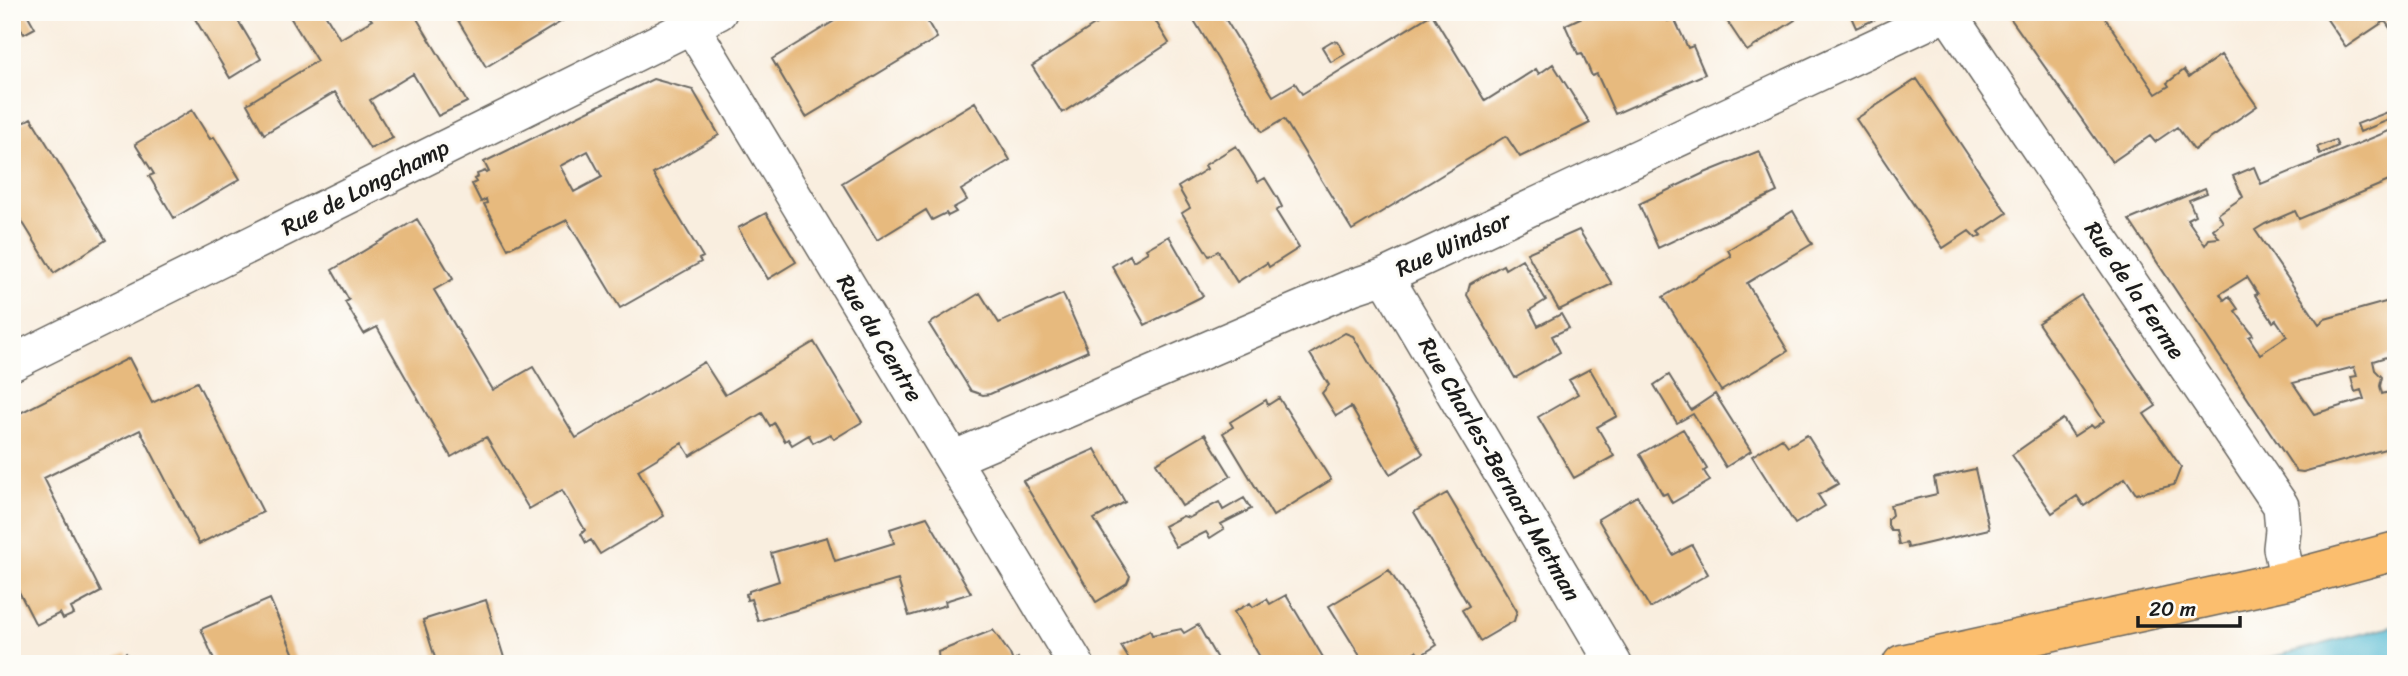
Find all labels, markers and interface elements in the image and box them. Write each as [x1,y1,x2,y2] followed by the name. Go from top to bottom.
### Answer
[274,127,457,248] street label: Rue de Longchamp
[1389,199,1519,289] street label: Rue Windsor
[2073,213,2196,368] street label: Rue de la Ferme
[825,266,934,411] street label: Rue du Centre
[1407,329,1592,609] street label: Rue Charles-Bernard Metman
[2138,585,2240,629] scale bar
[2149,590,2196,628] text: 20 m

